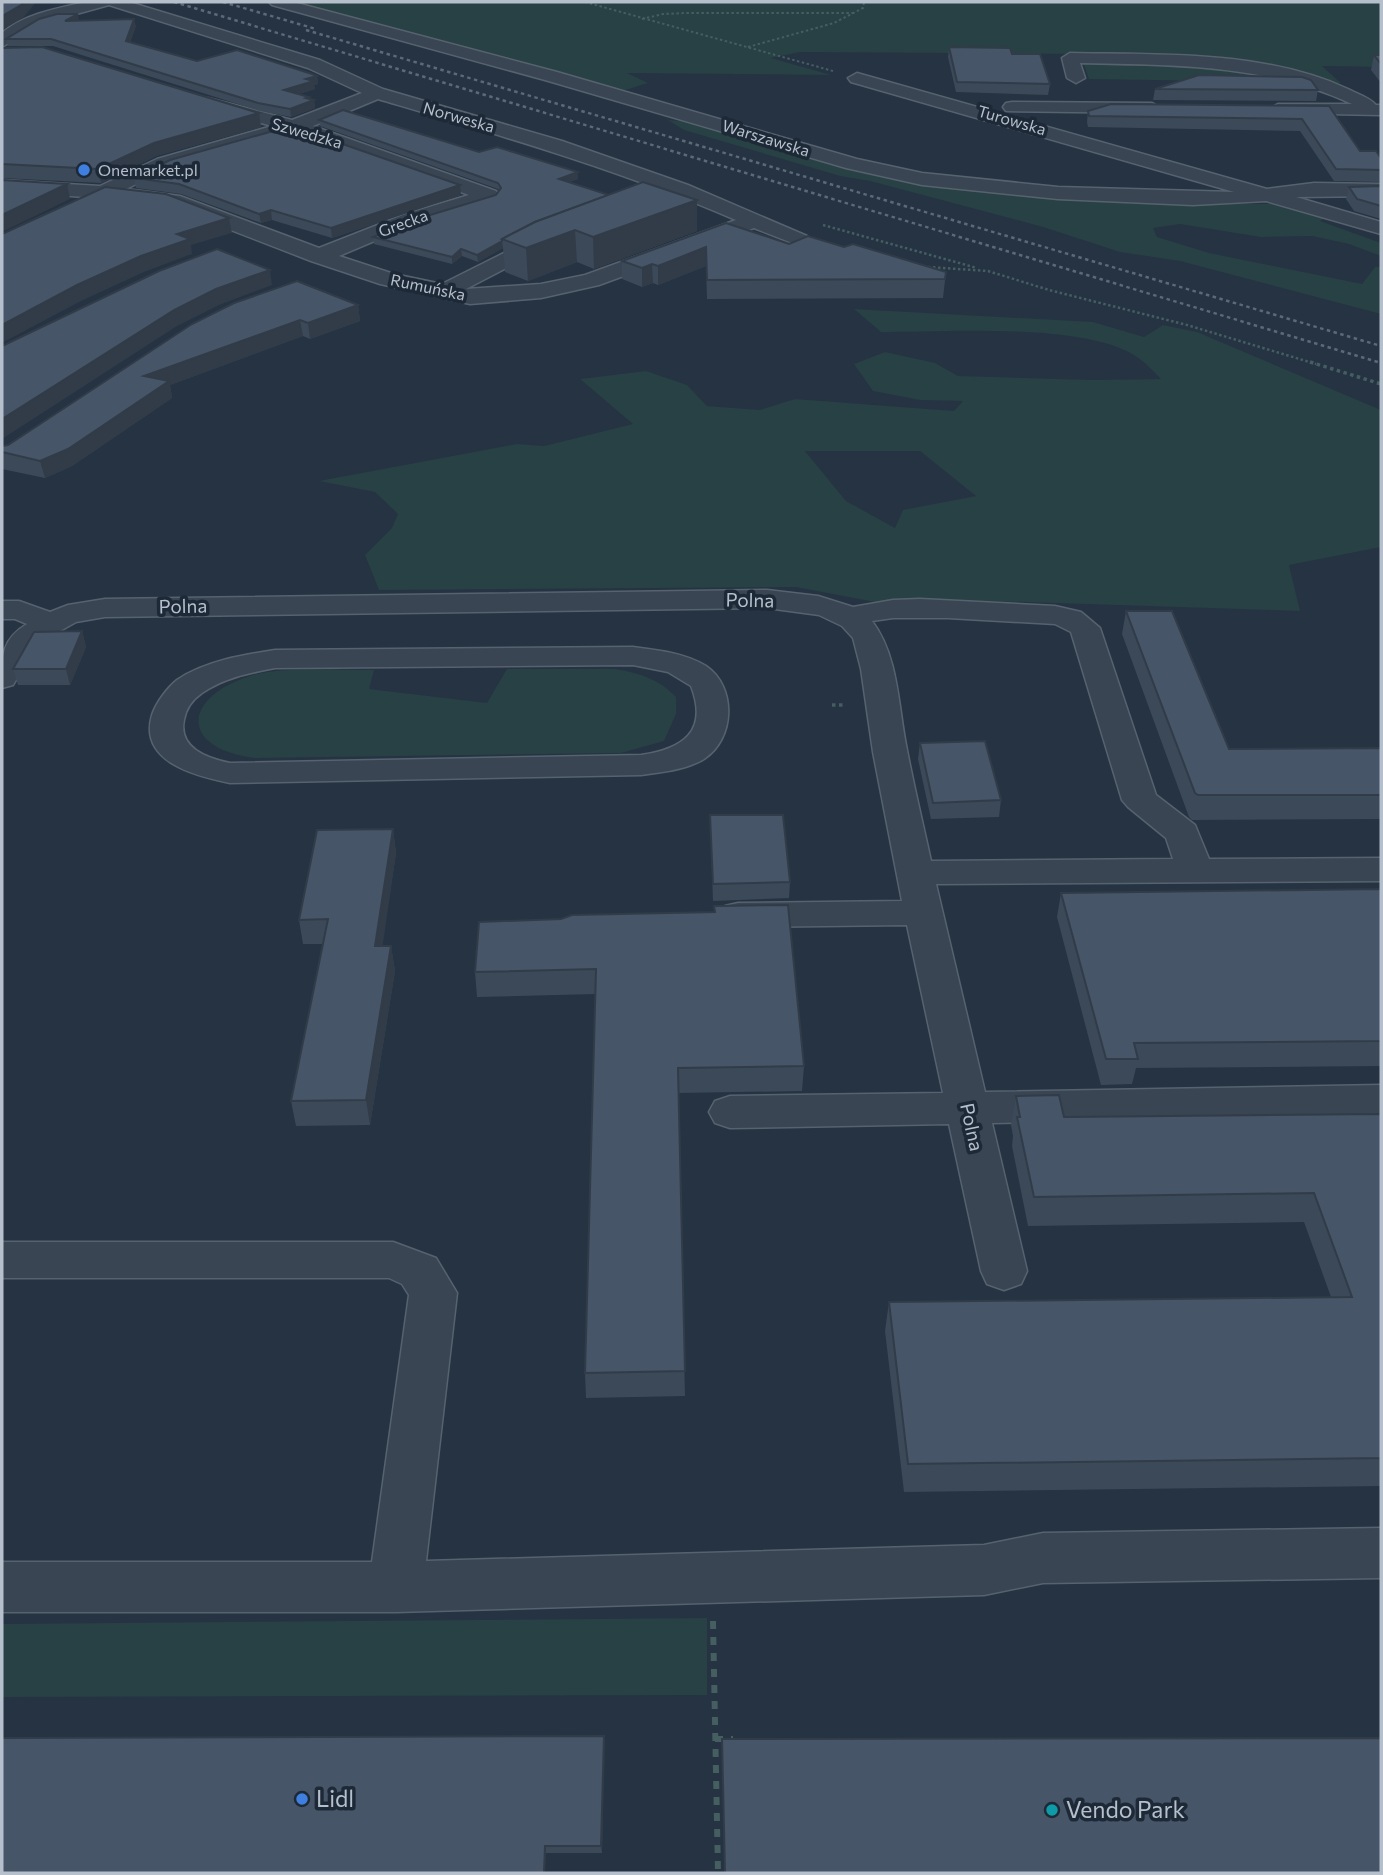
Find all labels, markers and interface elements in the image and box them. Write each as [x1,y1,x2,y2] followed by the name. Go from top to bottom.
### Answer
[421,97,497,136] street label: Norweska
[976,101,1049,138] street label: Turowska
[270,113,345,152] street label: Szwedzka
[720,115,812,160] street label: Warszawska
[98,160,198,179] place label: Onemarket.pl
[76,162,92,178] marker: Onemarket.pl
[376,205,430,240] street label: Grecka
[389,269,467,304] street label: Rumuńska
[726,588,775,611] street label: Polna
[158,594,207,617] street label: Polna
[956,1101,989,1153] street label: Polna
[316,1784,354,1812] place label: Lidl
[294,1791,310,1807] marker: Lidl
[1066,1795,1186,1823] place label: Vendo Park
[1044,1802,1060,1818] marker: Vendo Park

